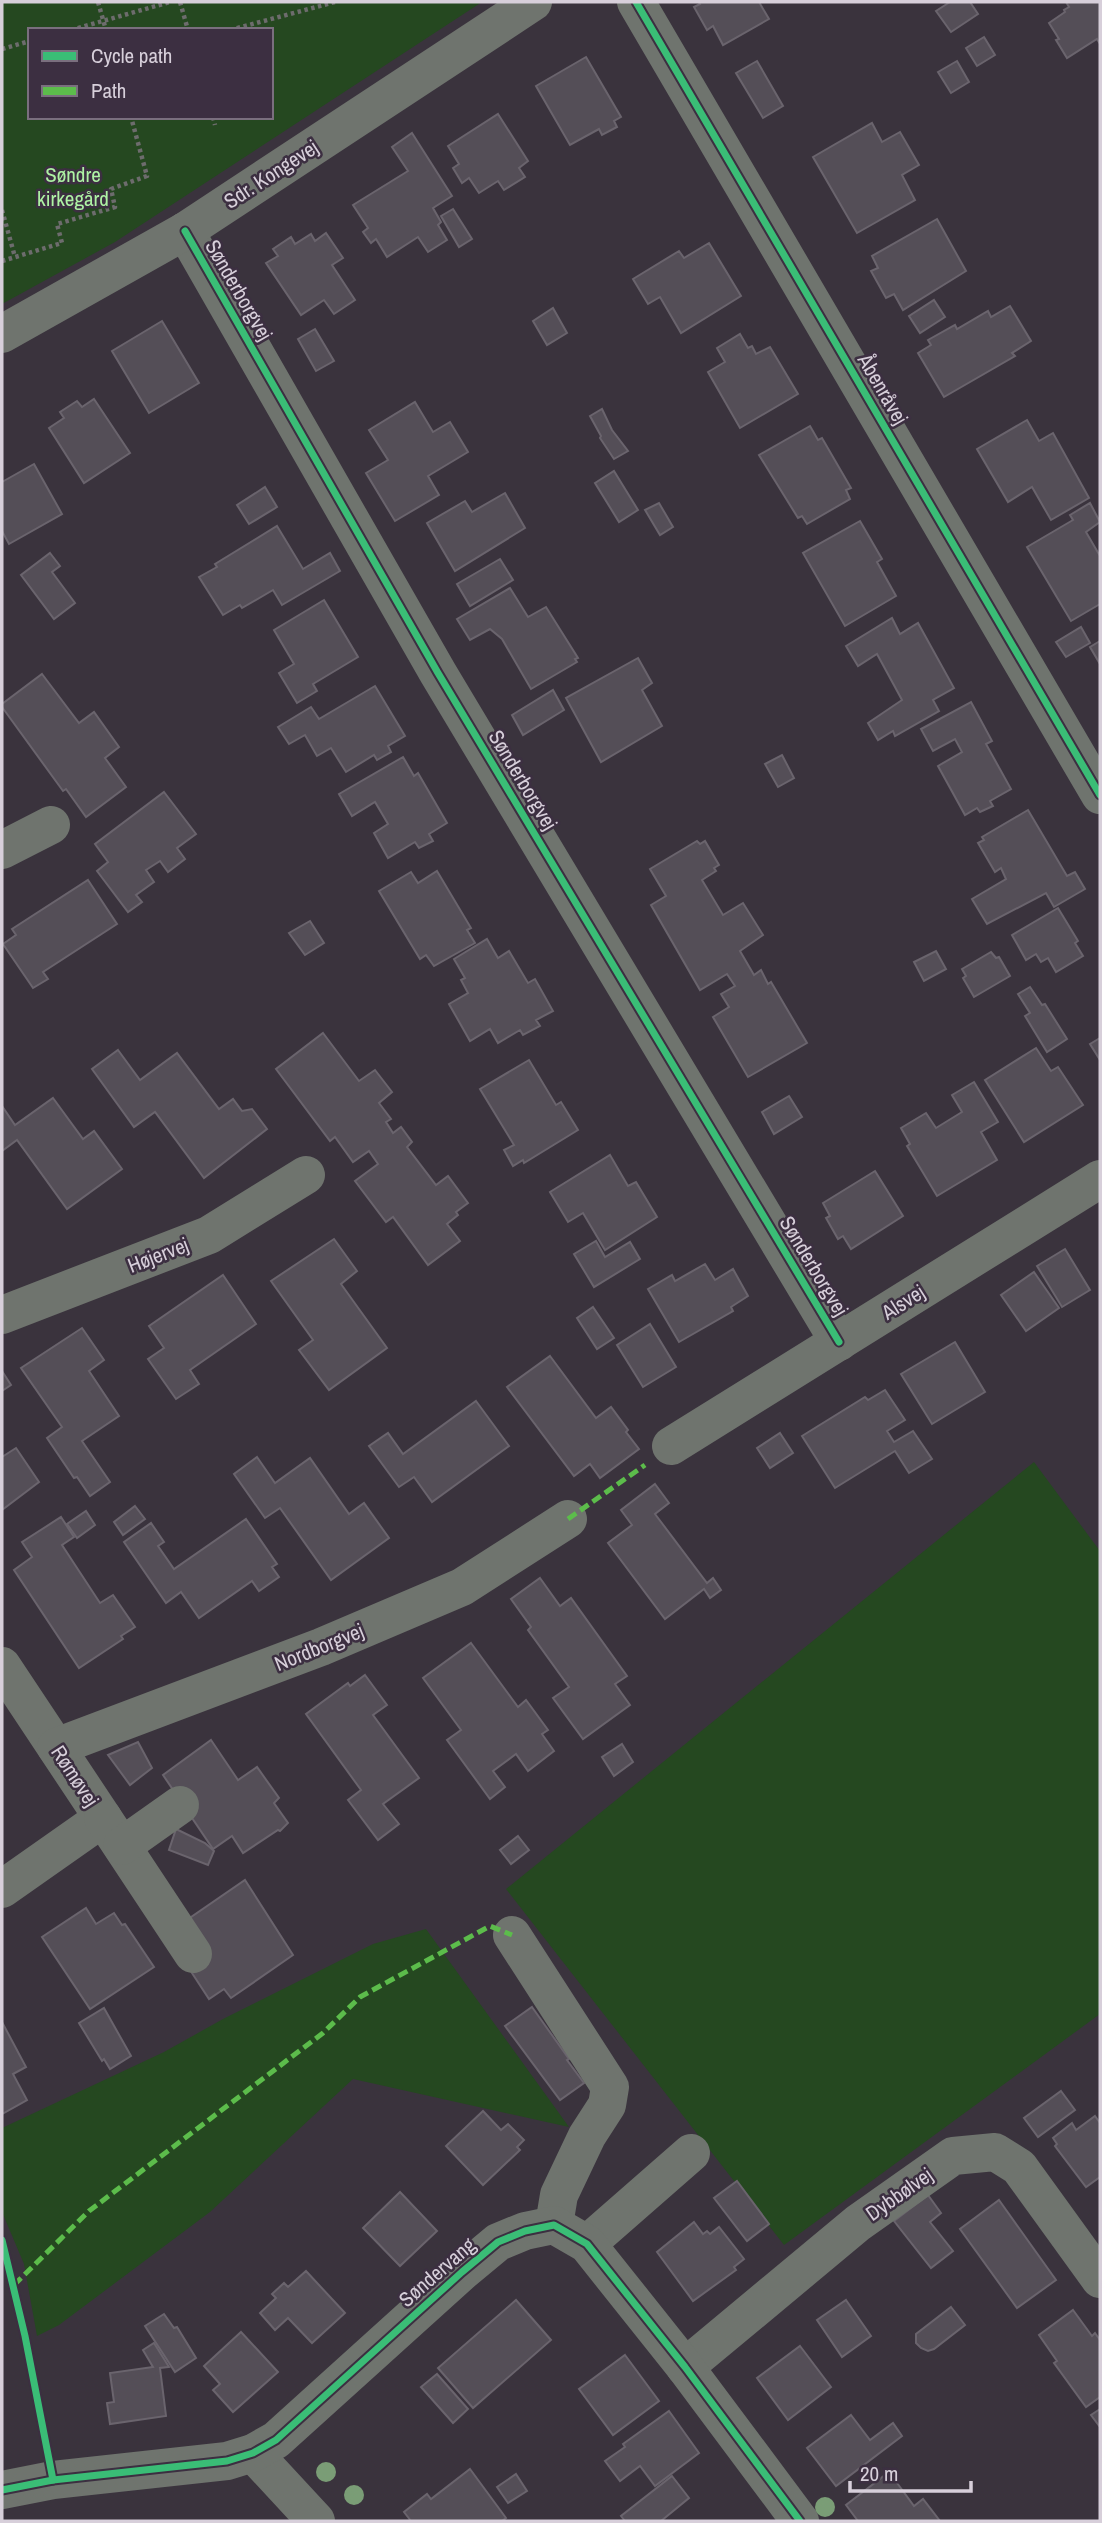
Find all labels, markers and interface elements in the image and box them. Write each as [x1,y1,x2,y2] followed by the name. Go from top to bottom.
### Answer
[28,28,273,119] legend
[91,41,172,70] text: Cycle path
[91,76,126,105] text: Path
[218,133,324,215] street label: Sdr. Kongevej
[37,160,109,213] park label: Søndre kirkegård
[198,234,280,346] street label: Sønderborgvej
[851,347,915,430] street label: Åbenråvej
[482,725,564,835] street label: Sønderborgvej
[773,1211,855,1321] street label: Sønderborgvej
[123,1230,193,1280] street label: Højervej
[875,1278,930,1327] street label: Alsvej
[270,1616,368,1678] street label: Nordborgvej
[44,1740,106,1812] street label: Rømøvej
[860,2160,938,2228] street label: Dybbølvej
[392,2230,482,2313] street label: Søndervang
[850,2450,971,2494] scale bar
[860,2459,898,2488] text: 20 m

